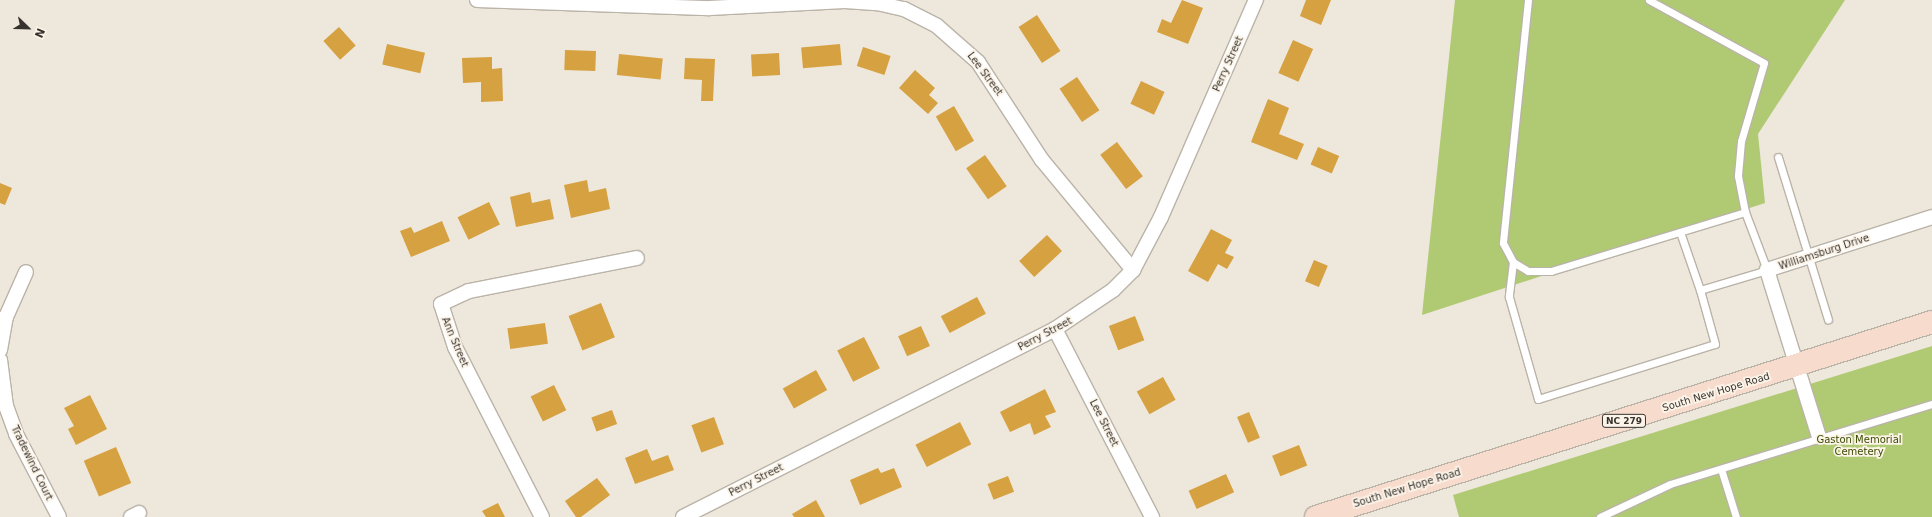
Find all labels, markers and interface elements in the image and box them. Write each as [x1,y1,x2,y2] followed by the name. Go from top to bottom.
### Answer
[8,8,48,48] north arrow
[32,26,47,40] text: N
[1210,34,1246,94] street label: Perry Street
[965,50,1005,98] street label: Lee Street
[1777,232,1871,272] street label: Williamsburg Drive
[439,315,471,369] street label: Ann Street
[1016,315,1074,353] street label: Perry Street
[1661,370,1771,414] street label: South New Hope Road
[1087,397,1121,449] street label: Lee Street
[1601,414,1647,428] road number: NC 279
[9,424,55,502] street label: Tradewind Court
[1816,433,1902,456] park label: Gaston Memorial Cemetery
[727,461,785,499] street label: Perry Street
[1352,466,1462,510] street label: South New Hope Road

